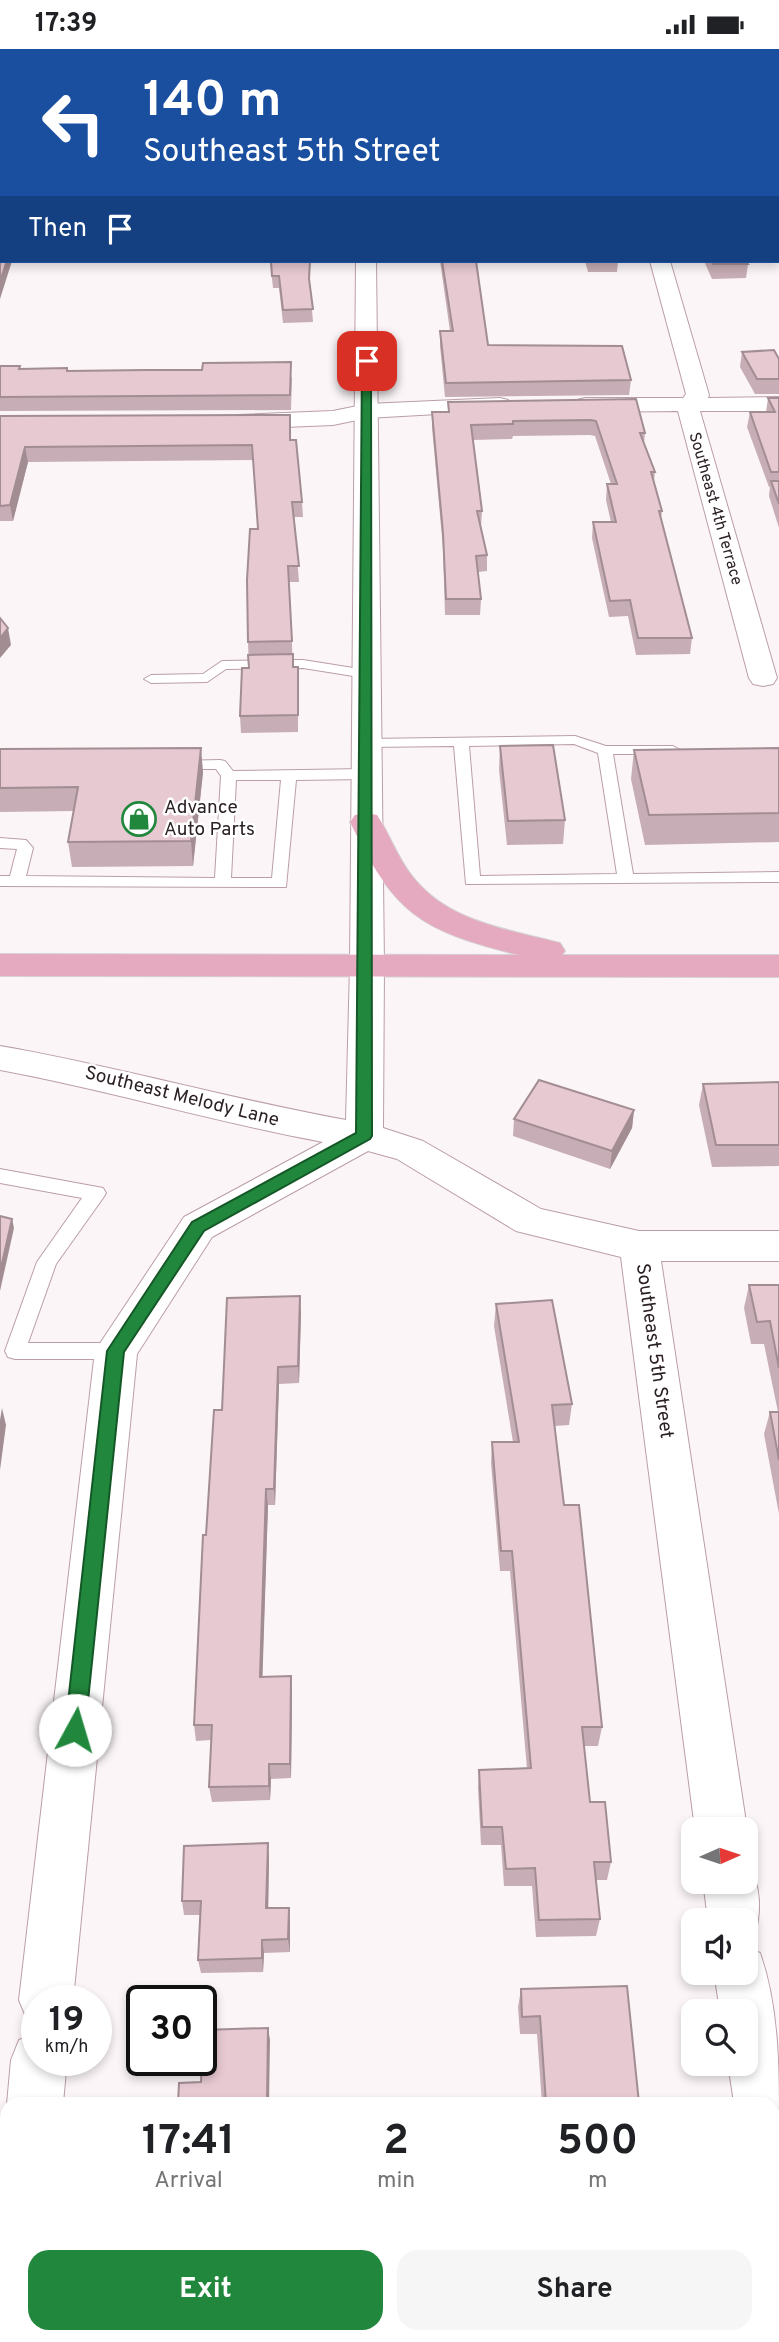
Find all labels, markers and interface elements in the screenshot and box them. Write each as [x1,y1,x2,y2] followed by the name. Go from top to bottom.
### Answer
[35,8,97,41] text: 17:39
[143,72,282,134] text: 140 m
[28,77,119,168] icon: left
[143,133,441,173] text: Southeast 5th Street
[101,210,139,248] icon: arrive
[28,213,87,246] text: Then
[337,331,397,391] pin
[348,342,386,380] icon: arrive
[684,430,746,588] street label: Southeast 4th Terrace
[164,796,255,842] place label: Advance Auto Parts
[120,800,158,838] shop icon: Advance Auto Parts
[82,1061,282,1133] street label: Southeast Melody Lane
[630,1262,678,1440] street label: Southeast 5th Street
[38,1693,112,1767] position arrow
[681,1817,758,1893] north arrow
[681,1817,758,2076] map controls
[681,1908,758,1985] button: sound
[126,1985,217,2076] speed limit sign: 30
[49,1999,84,2043] text: 19
[681,1999,758,2076] button: search
[45,2036,88,2059] text: km/h
[142,2116,235,2169] text: 17:41
[383,2116,409,2169] text: 2
[557,2116,638,2169] text: 500
[154,2167,223,2196] text: Arrival
[377,2167,415,2196] text: min
[588,2167,607,2196] text: m
[28,2250,383,2330] button: Exit
[397,2250,752,2330] button: Share

